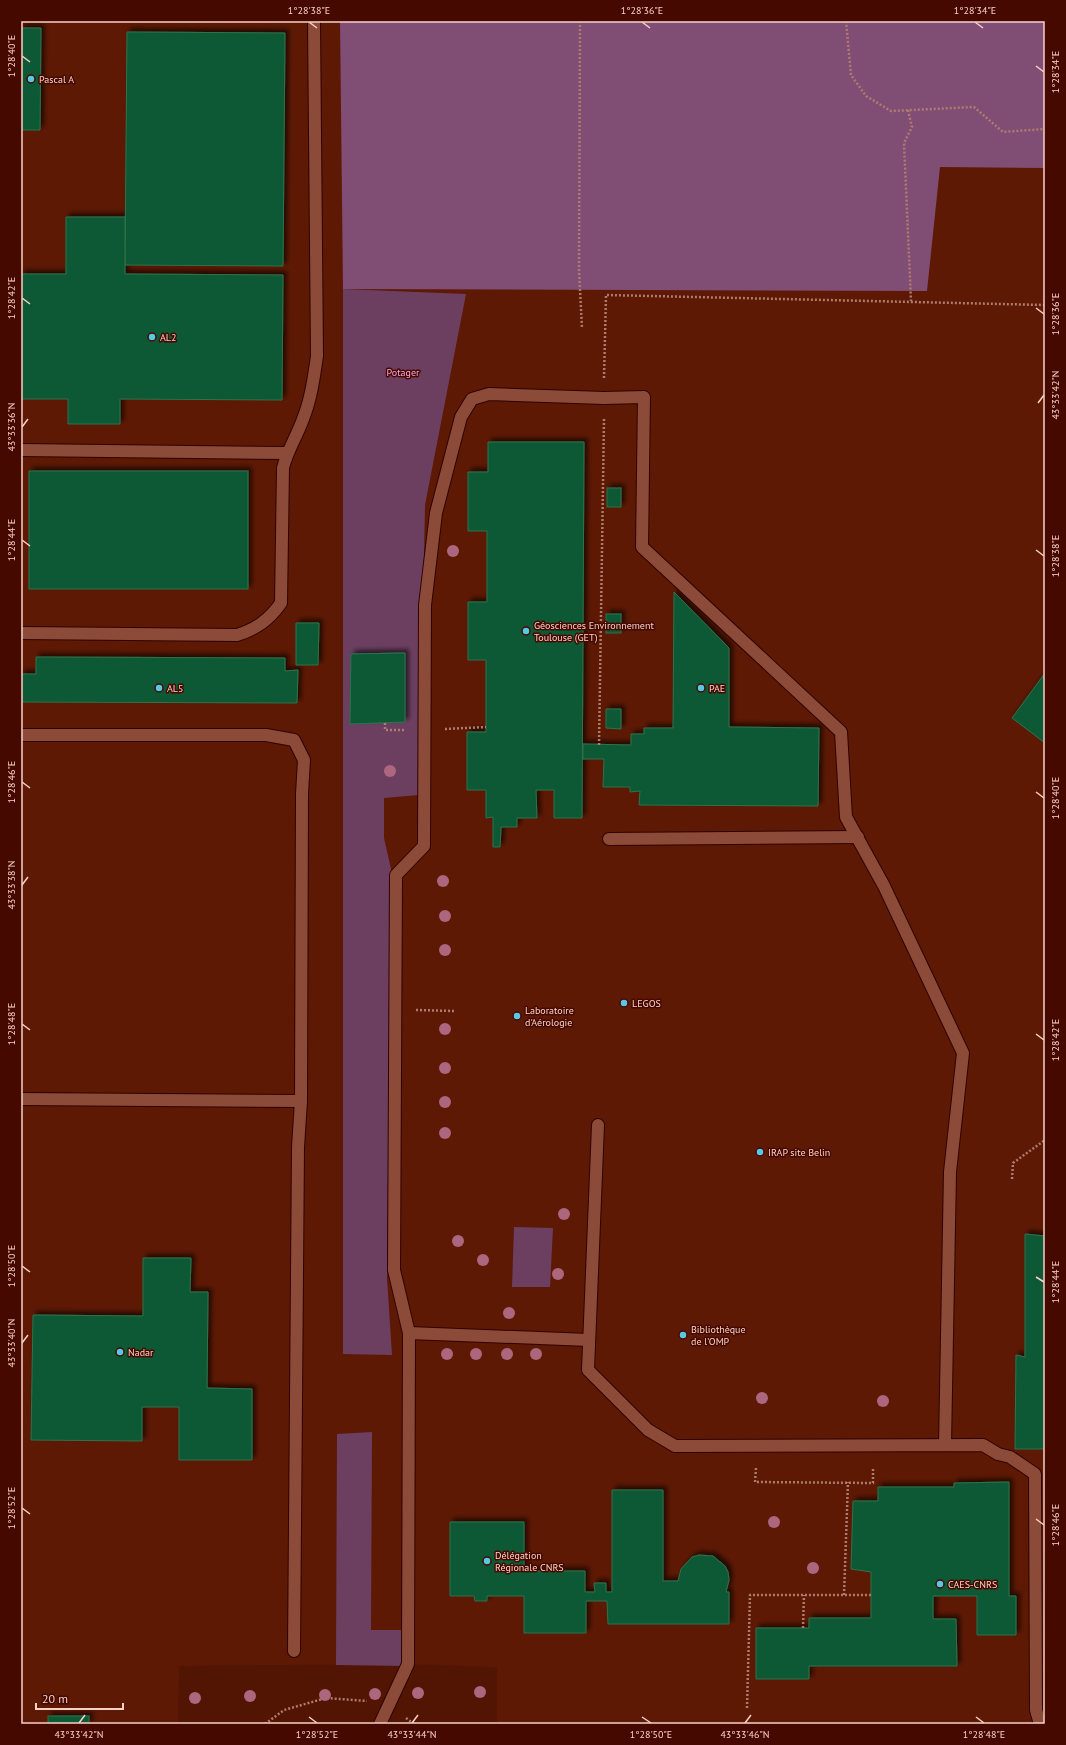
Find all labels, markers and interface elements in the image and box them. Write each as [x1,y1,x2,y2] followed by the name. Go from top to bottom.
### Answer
[288,4,330,17] text: 1°28'38"E
[621,4,663,17] text: 1°28'36"E
[954,4,996,17] text: 1°28'34"E
[5,35,18,77] text: 1°28'40"E
[1049,51,1062,93] text: 1°28'34"E
[39,73,74,86] place label: Pascal A
[26,74,36,84] marker: Pascal A
[5,277,18,319] text: 1°28'42"E
[1049,293,1062,335] text: 1°28'36"E
[160,331,176,344] place label: AL2
[147,332,157,342] marker: AL2
[387,366,420,379] park label: Potager
[1049,370,1062,420] text: 43°33'42"N
[5,402,18,452] text: 43°33'36"N
[5,519,18,561] text: 1°28'44"E
[1049,535,1062,577] text: 1°28'38"E
[534,619,654,644] place label: Géosciences Environnement Toulouse (GET)
[521,626,531,636] marker: Géosciences Environnement Toulouse (GET)
[167,682,183,695] place label: AL5
[709,682,725,695] place label: PAE
[154,683,164,693] marker: AL5
[696,683,706,693] marker: PAE
[5,761,18,803] text: 1°28'46"E
[1049,777,1062,819] text: 1°28'40"E
[5,860,18,910] text: 43°33'38"N
[632,997,661,1010] place label: LEGOS
[619,998,629,1008] marker: LEGOS
[5,1003,18,1045] text: 1°28'48"E
[525,1004,574,1029] place label: Laboratoire d'Aérologie
[512,1011,522,1021] marker: Laboratoire d'Aérologie
[1049,1019,1062,1061] text: 1°28'42"E
[768,1146,830,1159] place label: IRAP site Belin
[755,1147,765,1157] marker: IRAP site Belin
[5,1245,18,1287] text: 1°28'50"E
[1049,1261,1062,1303] text: 1°28'44"E
[5,1318,18,1368] text: 43°33'40"N
[691,1323,746,1348] place label: Bibliothèque de l'OMP
[678,1330,688,1340] marker: Bibliothèque de l'OMP
[128,1346,154,1359] place label: Nadar
[115,1347,125,1357] marker: Nadar
[5,1487,18,1529] text: 1°28'52"E
[1049,1504,1062,1546] text: 1°28'46"E
[495,1549,564,1574] place label: Délégation Régionale CNRS
[482,1556,492,1566] marker: Délégation Régionale CNRS
[948,1578,997,1591] place label: CAES-CNRS
[935,1579,945,1589] marker: CAES-CNRS
[36,1685,123,1711] scale bar
[42,1691,68,1706] text: 20 m
[54,1728,104,1741] text: 43°33'42"N
[296,1728,338,1741] text: 1°28'52"E
[387,1728,437,1741] text: 43°33'44"N
[630,1728,672,1741] text: 1°28'50"E
[720,1728,770,1741] text: 43°33'46"N
[963,1728,1005,1741] text: 1°28'48"E

